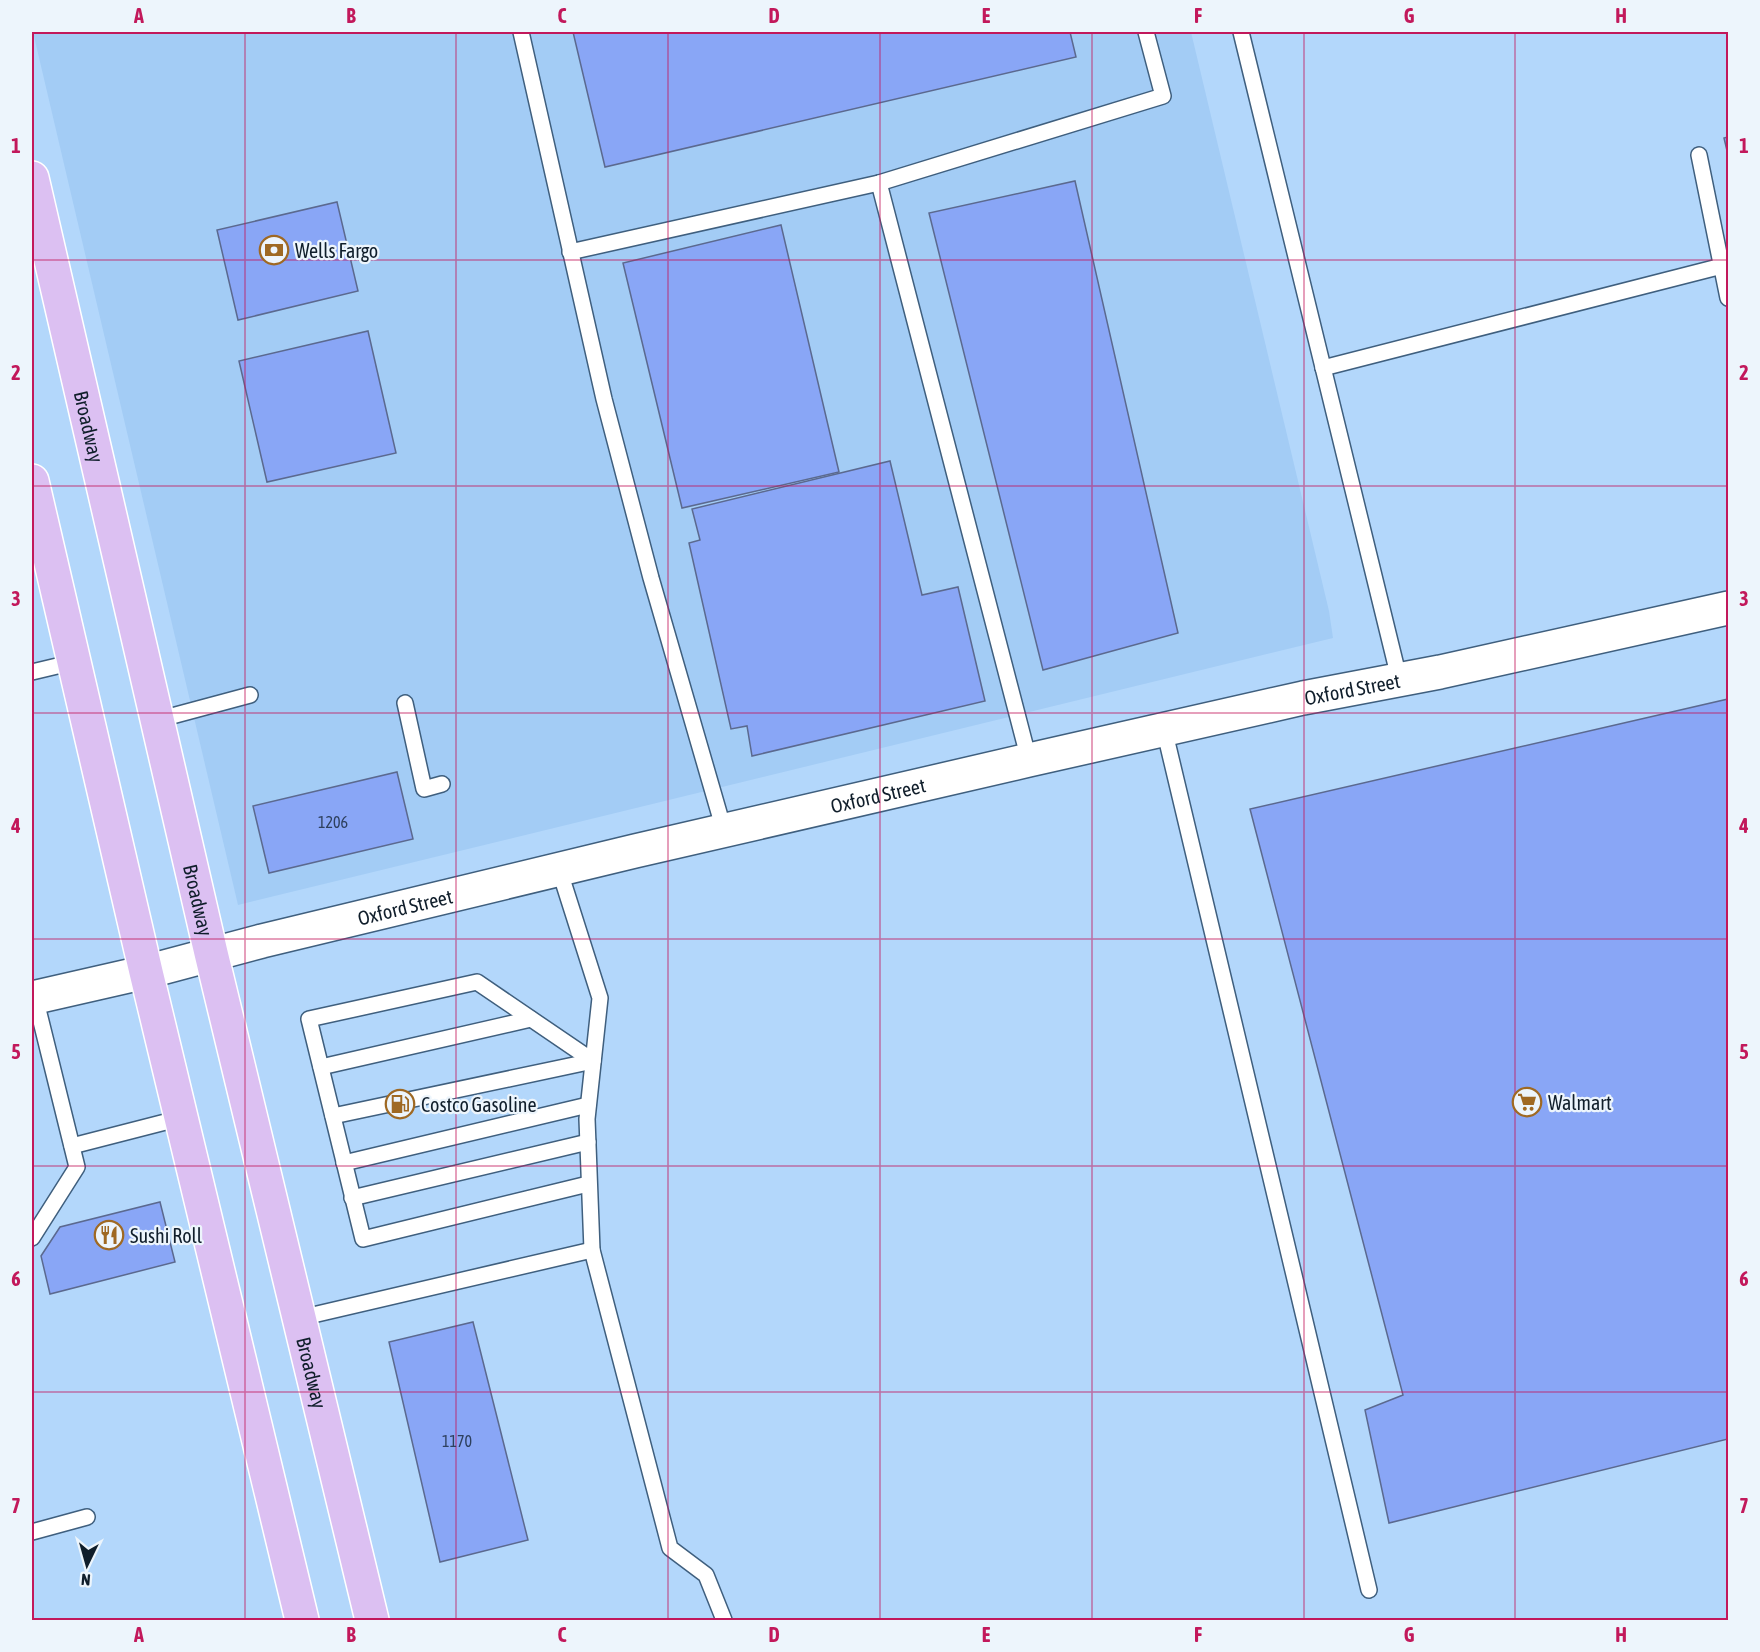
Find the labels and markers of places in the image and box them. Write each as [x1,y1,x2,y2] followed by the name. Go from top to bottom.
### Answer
[258,234,290,266] bank icon: Wells Fargo
[295,239,378,262] place label: Wells Fargo
[1511,1086,1543,1118] supermarket icon: Walmart
[384,1088,416,1120] fuel station icon: Costco Gasoline
[1548,1091,1612,1114] place label: Walmart
[421,1093,537,1116] place label: Costco Gasoline
[93,1219,125,1251] restaurant icon: Sushi Roll
[130,1224,203,1247] place label: Sushi Roll

